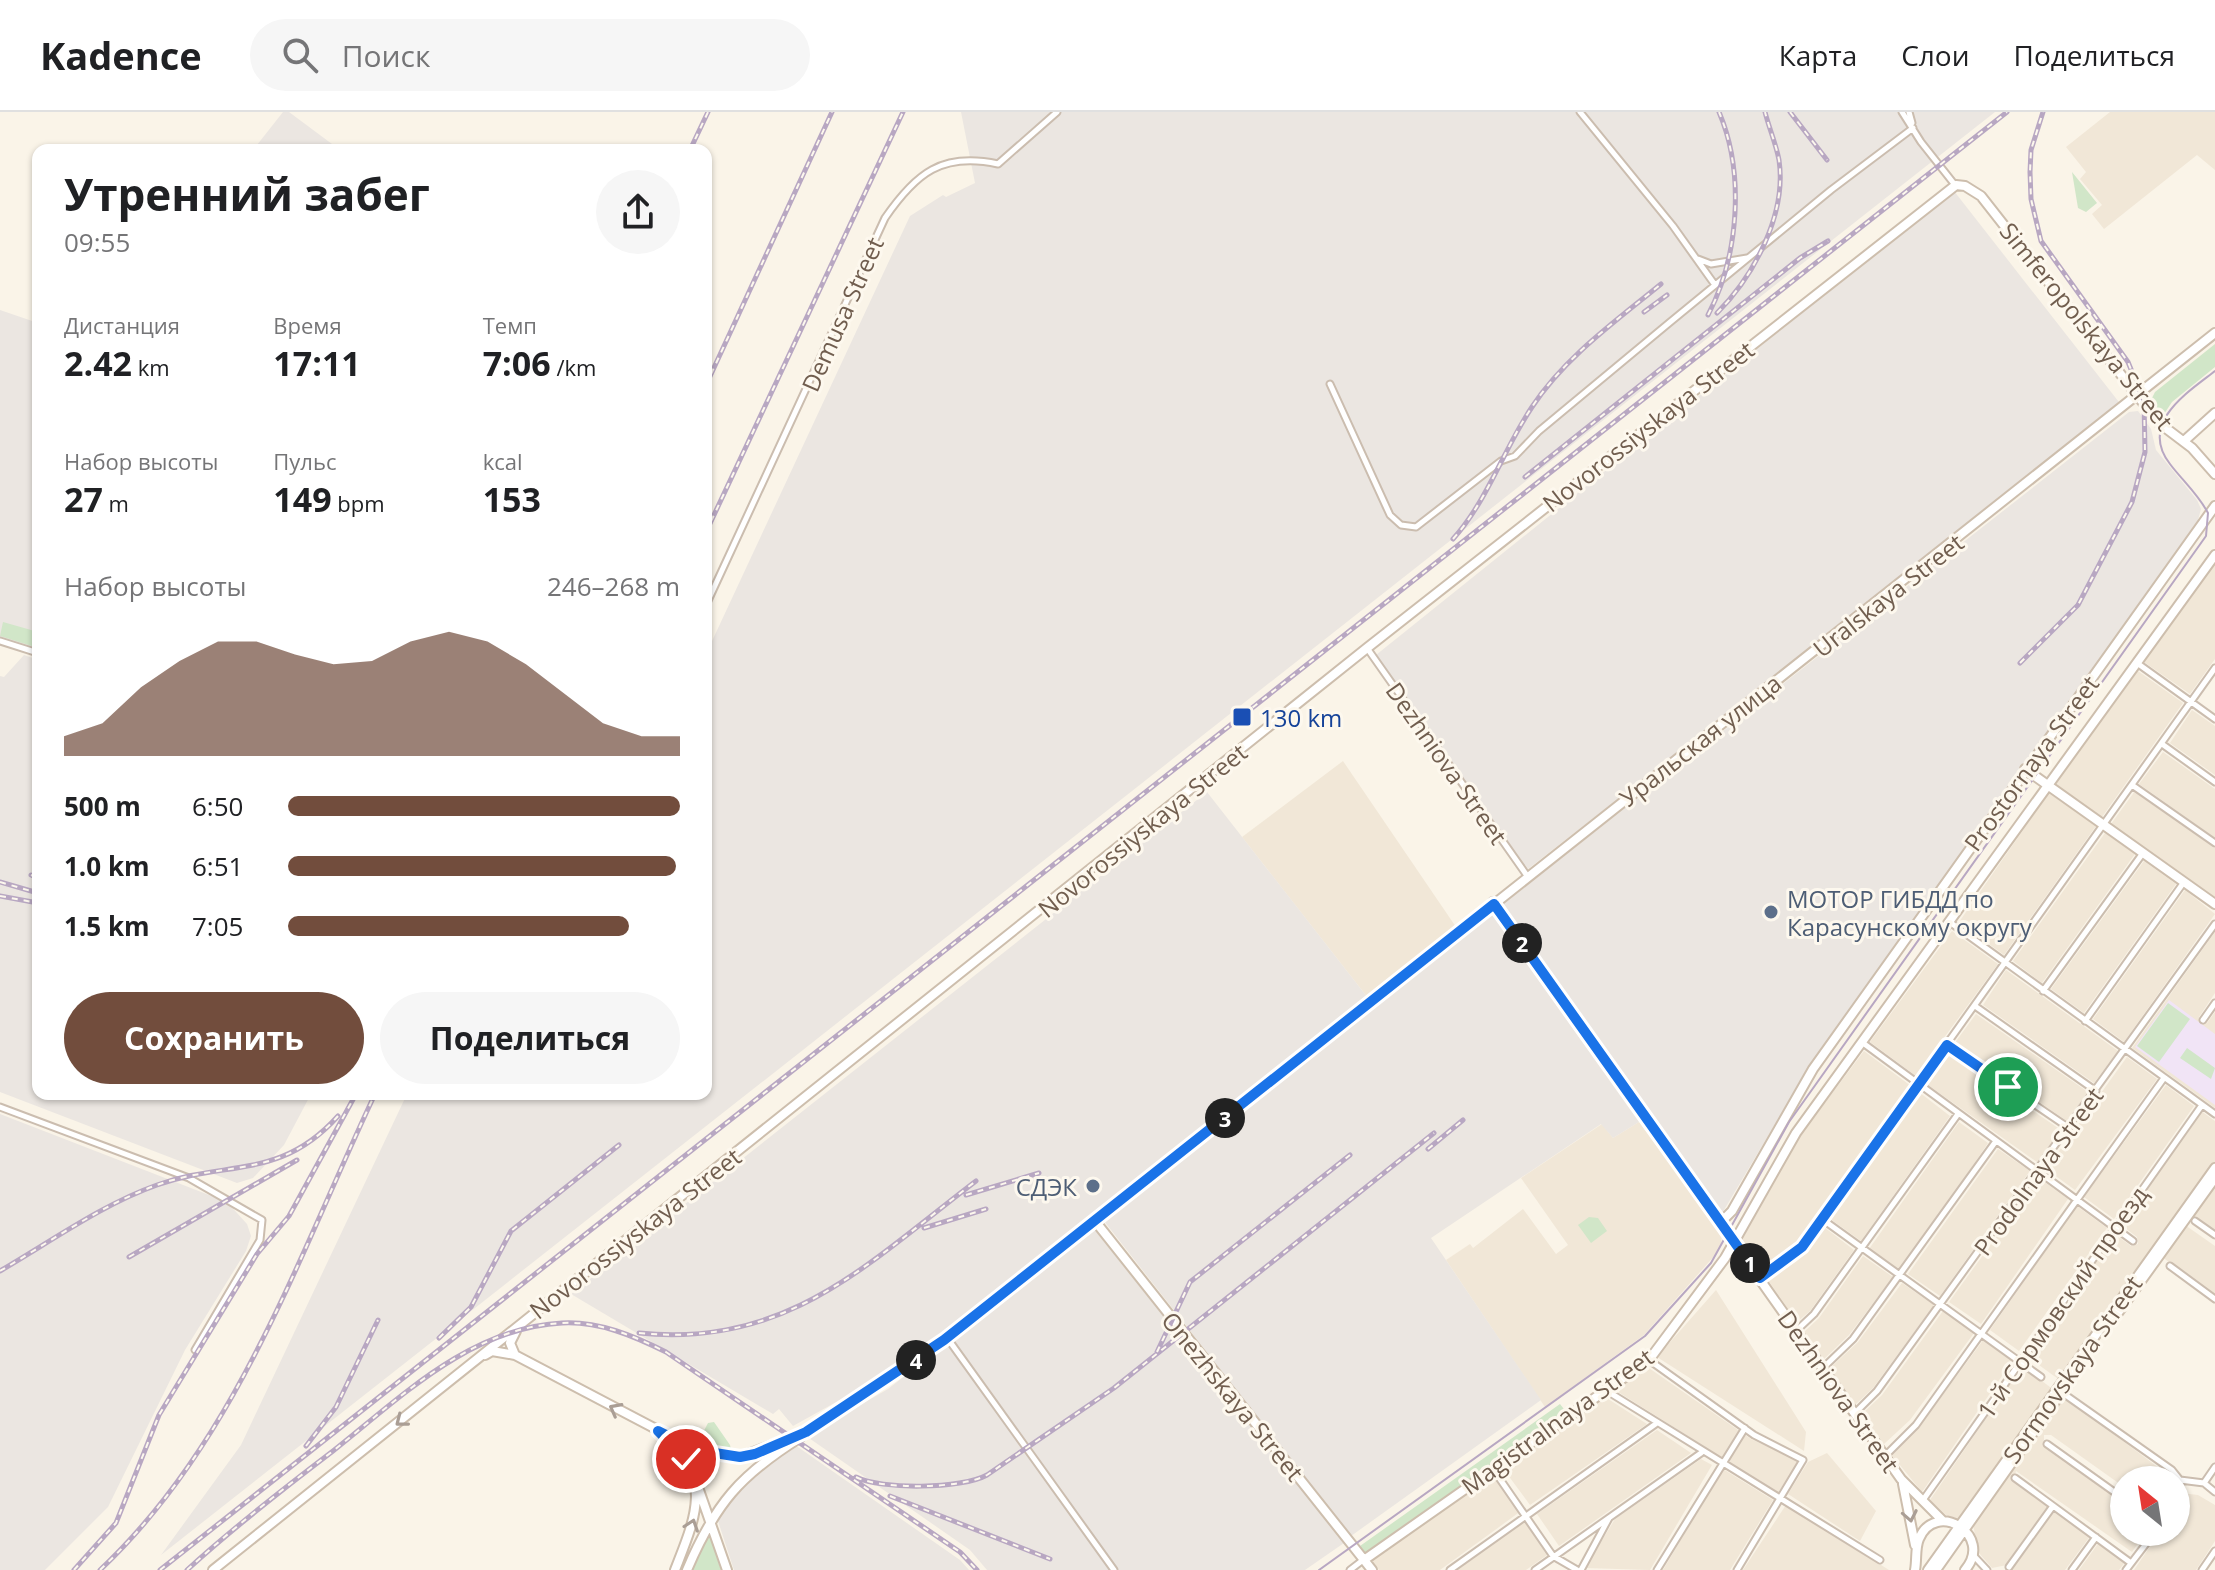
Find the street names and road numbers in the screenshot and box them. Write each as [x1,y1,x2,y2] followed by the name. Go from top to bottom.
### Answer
[1993,215,2181,437] street label: Simferopolskaya Street
[793,232,891,396] street label: Demusa Street
[1535,333,1761,519] street label: Novorossiyskaya Street
[1806,526,1970,664] street label: Uralskaya Street
[1612,666,1788,814] street label: Уральская улица
[1956,669,2106,857] street label: Prostornaya Street
[1379,675,1515,851] street label: Dezhniova Street
[1031,735,1253,925] street label: Novorossiyskaya Street
[1966,1080,2110,1262] street label: Prodolnaya Street
[522,1140,748,1326] street label: Novorossiyskaya Street
[1969,1179,2155,1425] street label: 1-й Сормовский проезд
[1995,1269,2149,1469] street label: Sormovskaya Street
[1771,1303,1907,1479] street label: Dezhniova Street
[1154,1304,1312,1488] street label: Onezhskaya Street
[1454,1340,1660,1502] street label: Magistralnaya Street

